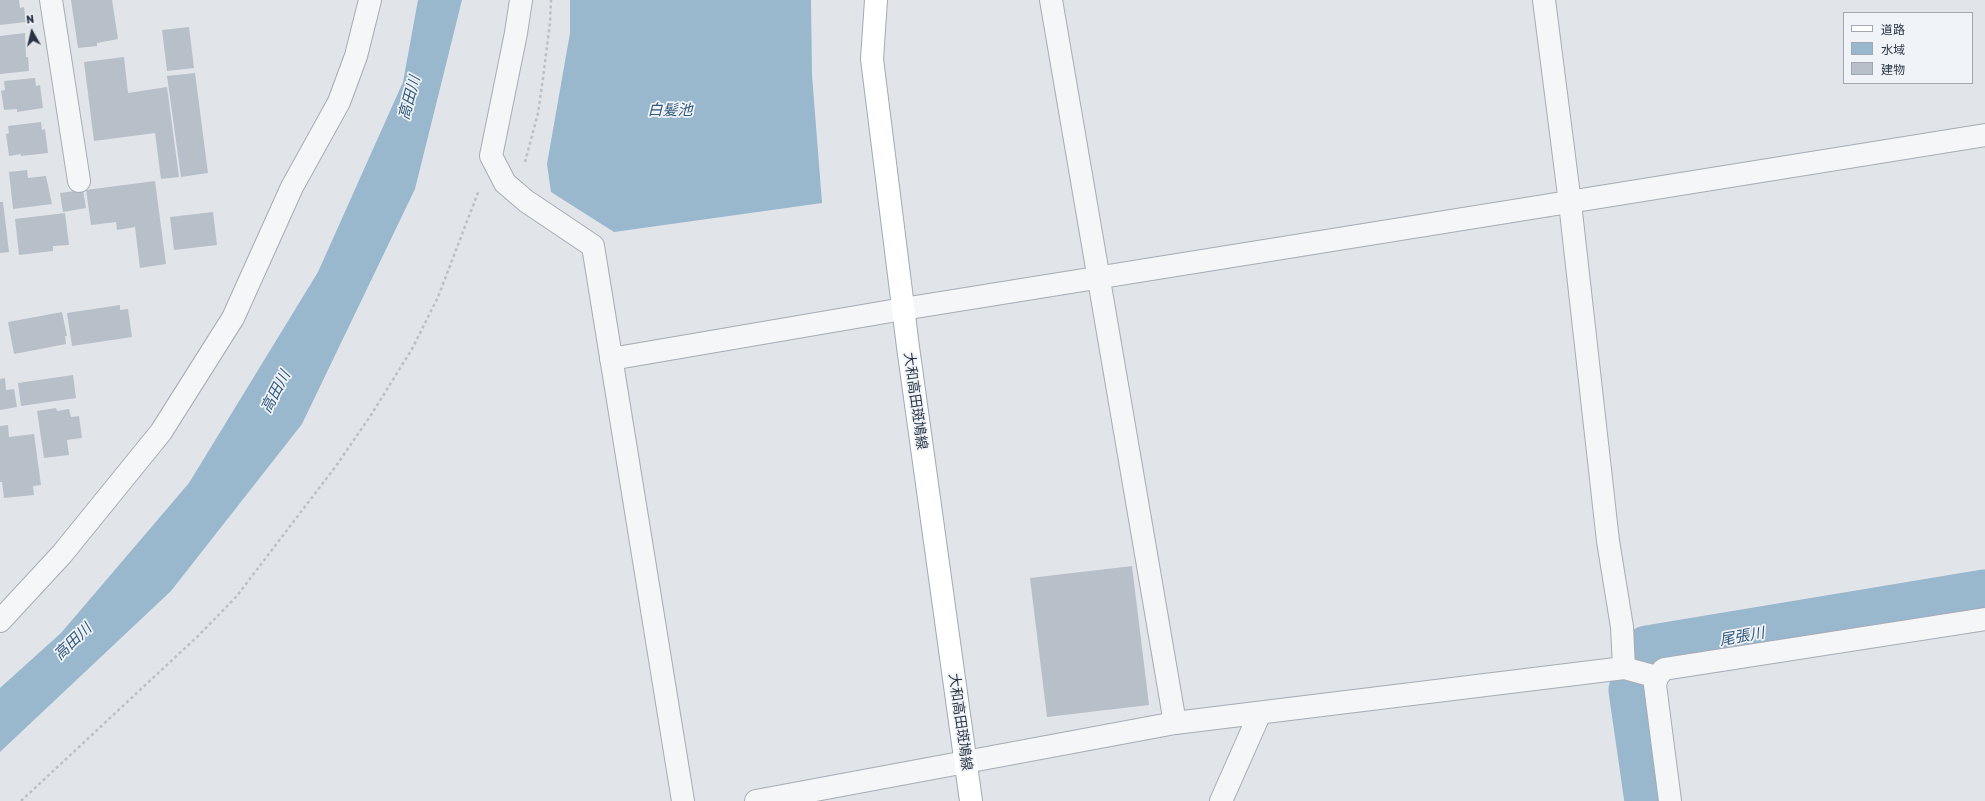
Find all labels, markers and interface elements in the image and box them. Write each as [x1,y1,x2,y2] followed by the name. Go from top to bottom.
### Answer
[12,12,52,52] north arrow
[1843,12,1973,84] legend
[25,13,35,27] text: N
[1881,23,1905,37] text: 道路
[1881,43,1905,57] text: 水域
[1881,63,1905,77] text: 建物
[395,74,425,122] water label: 高田川
[648,102,692,120] water label: 白髪池
[900,351,930,451] street label: 大和高田斑鳩線
[257,368,295,416] water label: 高田川
[51,620,95,664] water label: 高田川
[1718,624,1766,650] water label: 尾張川
[945,672,975,772] street label: 大和高田斑鳩線

